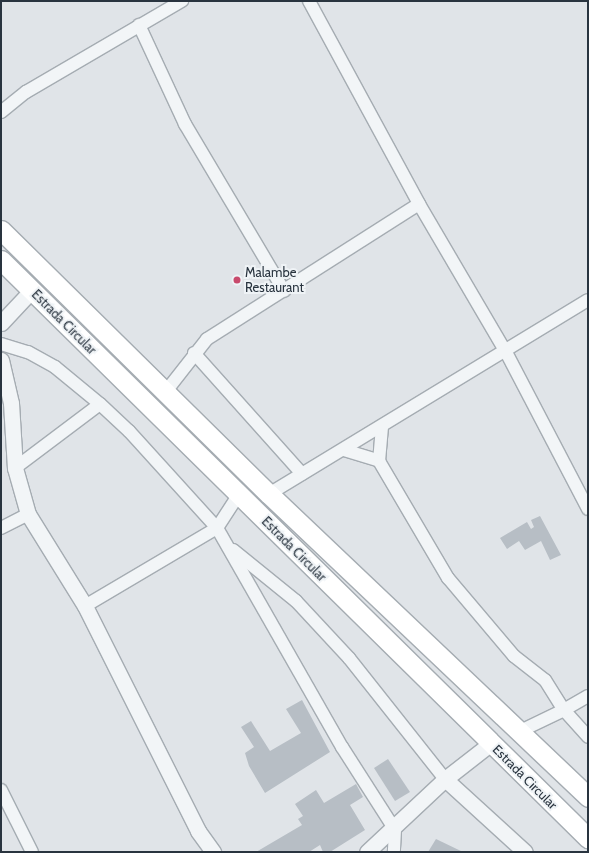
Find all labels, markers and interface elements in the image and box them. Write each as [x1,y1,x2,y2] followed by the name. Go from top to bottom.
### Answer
[245,265,304,296] place label: Malambe Restaurant
[232,275,242,285] marker: Malambe Restaurant
[29,287,99,357] street label: Estrada Circular
[259,514,329,584] street label: Estrada Circular
[490,742,560,812] street label: Estrada Circular

